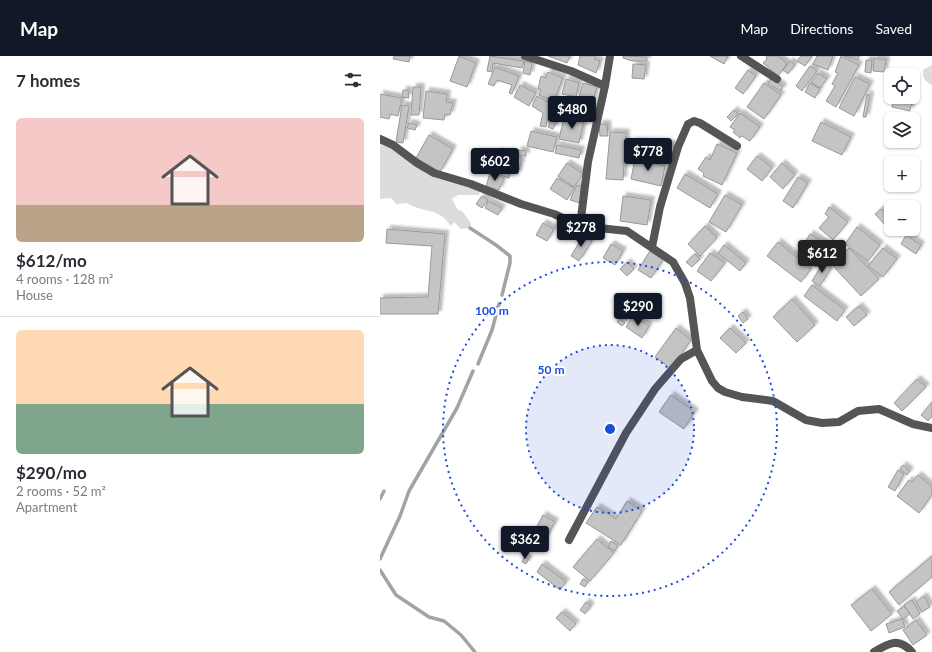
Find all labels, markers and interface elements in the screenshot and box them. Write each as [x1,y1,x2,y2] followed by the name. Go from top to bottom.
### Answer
[20,17,58,40] text: Map
[741,20,768,37] text: Map
[790,20,853,37] text: Directions
[875,20,912,37] text: Saved
[884,68,920,236] map controls
[884,68,920,104] button: locate
[342,69,364,91] icon: filters
[16,70,80,91] text: 7 homes
[548,96,596,130] pin: $480
[557,101,587,117] text: $480
[884,112,920,148] button: layers
[624,138,672,172] pin: $778
[633,143,663,159] text: $778
[154,144,226,216] icon: home
[471,148,519,182] pin: $602
[480,153,510,169] text: $602
[884,156,920,192] button: +
[884,200,920,236] button: −
[557,214,605,248] pin: $278
[566,219,596,235] text: $278
[798,240,846,274] pin: $612
[807,245,837,261] text: $612
[16,250,87,271] text: $612/mo
[16,271,113,287] text: 4 rooms · 128 m²
[16,287,53,303] text: House
[614,293,662,327] pin: $290
[623,298,653,314] text: $290
[475,303,509,318] text: 100 m
[154,356,226,428] icon: home
[538,362,564,377] text: 50 m
[603,422,617,436] centre of rings
[16,462,87,483] text: $290/mo
[16,483,106,499] text: 2 rooms · 52 m²
[16,499,77,515] text: Apartment
[501,526,549,560] pin: $362
[510,531,540,547] text: $362

